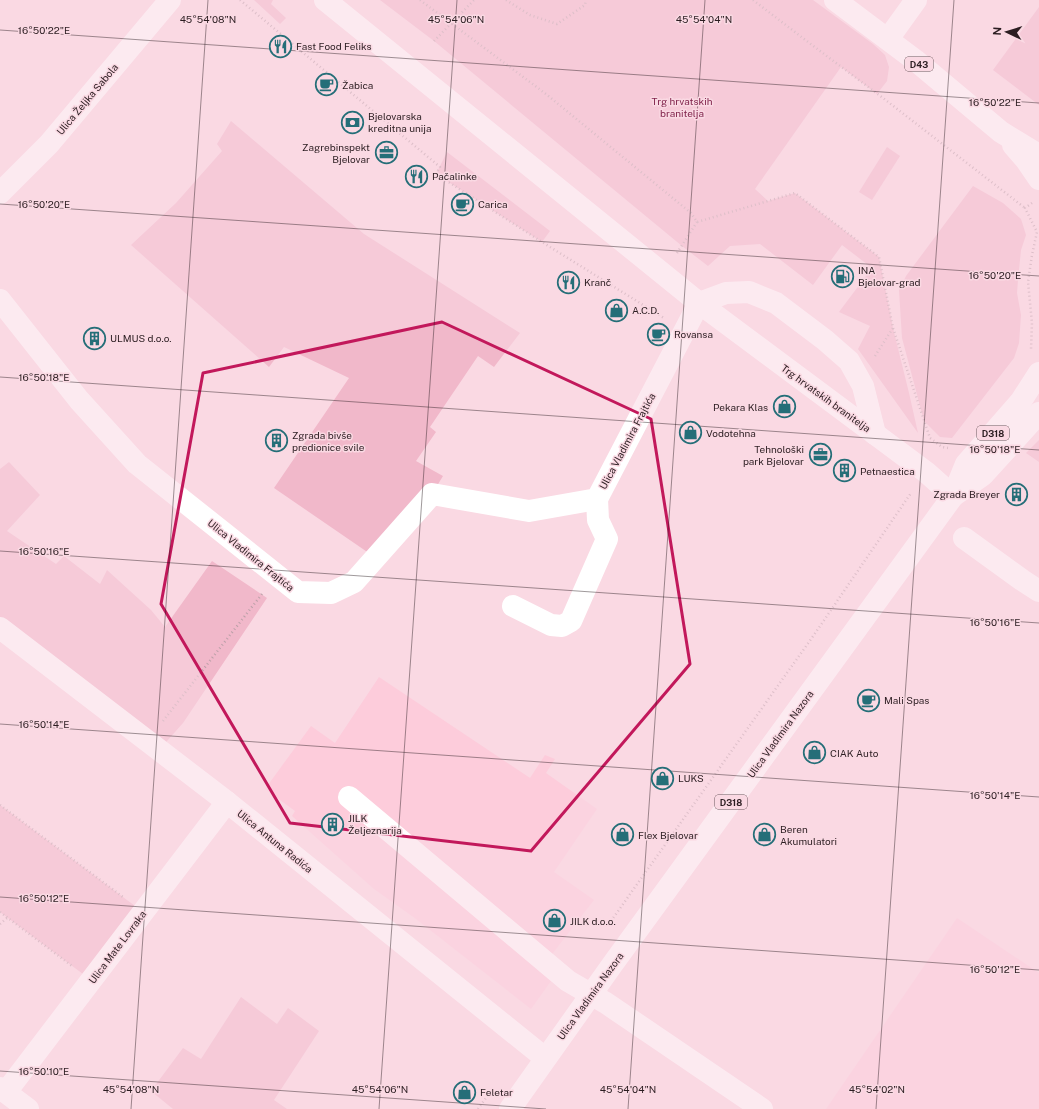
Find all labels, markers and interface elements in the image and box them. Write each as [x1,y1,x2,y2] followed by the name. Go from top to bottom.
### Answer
[987,12,1027,52] north arrow
[180,13,236,25] text: 45°54'08"N
[428,13,484,25] text: 45°54'06"N
[676,13,732,25] text: 45°54'04"N
[18,24,70,36] text: 16°50'22"E
[991,27,1003,36] text: N
[268,33,294,59] restaurant icon: Fast Food Feliks
[296,40,372,52] place label: Fast Food Feliks
[905,57,933,71] road number: D43
[54,61,120,137] street label: Ulica Željka Sabola
[313,72,339,98] cafe icon: Žabica
[342,79,373,91] place label: Žabica
[652,95,713,119] park label: Trg hrvatskih branitelja
[969,96,1021,108] text: 16°50'22"E
[339,109,365,135] bank icon: Bjelovarska kreditna unija
[368,110,432,134] place label: Bjelovarska kreditna unija
[373,140,399,166] office icon: Zagrebinspekt Bjelovar
[302,141,370,165] place label: Zagrebinspekt Bjelovar
[404,163,430,189] restaurant icon: Pačalinke
[432,170,477,182] place label: Pačalinke
[449,191,475,217] cafe icon: Carica
[18,198,70,210] text: 16°50'20"E
[478,198,508,210] place label: Carica
[829,263,855,289] fuel station icon: INA Bjelovar-grad
[858,264,920,288] place label: INA Bjelovar-grad
[556,269,582,295] restaurant icon: Kranč
[969,269,1021,281] text: 16°50'20"E
[584,276,611,288] place label: Kranč
[603,297,629,323] shop icon: A.C.D.
[632,304,659,316] place label: A.C.D.
[645,321,671,347] cafe icon: Rovansa
[81,325,107,351] building icon: ULMUS d.o.o.
[674,328,713,340] place label: Rovansa
[110,332,172,344] place label: ULMUS d.o.o.
[779,362,873,434] street label: Trg hrvatskih branitelja
[19,371,69,383] text: 16°50'18"E
[597,391,657,491] street label: Ulica Vladimira Frajtića
[771,394,797,420] shop icon: Pekara Klas
[713,401,768,413] place label: Pekara Klas
[678,420,704,446] shop icon: Vodotehna
[977,426,1009,440] road number: D318
[706,427,756,439] place label: Vodotehna
[263,428,289,454] building icon: Zgrada bivše predionice svile
[292,429,365,453] place label: Zgrada bivše predionice svile
[807,442,833,468] office icon: Tehnološki park Bjelovar
[743,443,804,467] place label: Tehnološki park Bjelovar
[970,443,1020,455] text: 16°50'18"E
[831,458,857,484] building icon: Petnaestica
[860,465,915,477] place label: Petnaestica
[1003,481,1029,507] building icon: Zgrada Breyer
[933,488,1000,500] place label: Zgrada Breyer
[206,517,296,593] street label: Ulica Vladimira Frajtića
[19,545,69,557] text: 16°50'16"E
[970,616,1020,628] text: 16°50'16"E
[855,687,881,713] cafe icon: Mali Spas
[744,688,816,780] street label: Ulica Vladimira Nazora
[884,694,929,706] place label: Mali Spas
[19,718,69,730] text: 16°50'14"E
[801,740,827,766] shop icon: CIAK Auto
[830,747,879,759] place label: CIAK Auto
[649,765,675,791] shop icon: LUKS
[678,772,704,784] place label: LUKS
[970,789,1020,801] text: 16°50'14"E
[715,795,747,809] road number: D318
[235,807,315,875] street label: Ulica Antuna Radića
[319,811,345,837] building icon: JILK Željeznarija
[348,812,402,836] place label: JILK Željeznarija
[610,822,636,848] shop icon: Flex Bjelovar
[751,822,777,848] shop icon: Beren Akumulatori
[780,823,837,847] place label: Beren Akumulatori
[638,829,698,841] place label: Flex Bjelovar
[19,892,69,904] text: 16°50'12"E
[86,908,148,986] street label: Ulica Mate Lovraka
[541,908,567,934] shop icon: JILK d.o.o.
[570,915,616,927] place label: JILK d.o.o.
[554,950,626,1042] street label: Ulica Vladimira Nazora
[970,963,1020,975] text: 16°50'12"E
[19,1065,69,1077] text: 16°50'10"E
[451,1079,477,1105] shop icon: Feletar
[103,1083,159,1095] text: 45°54'08"N
[352,1083,408,1095] text: 45°54'06"N
[600,1083,656,1095] text: 45°54'04"N
[849,1083,905,1095] text: 45°54'02"N
[480,1086,513,1098] place label: Feletar

